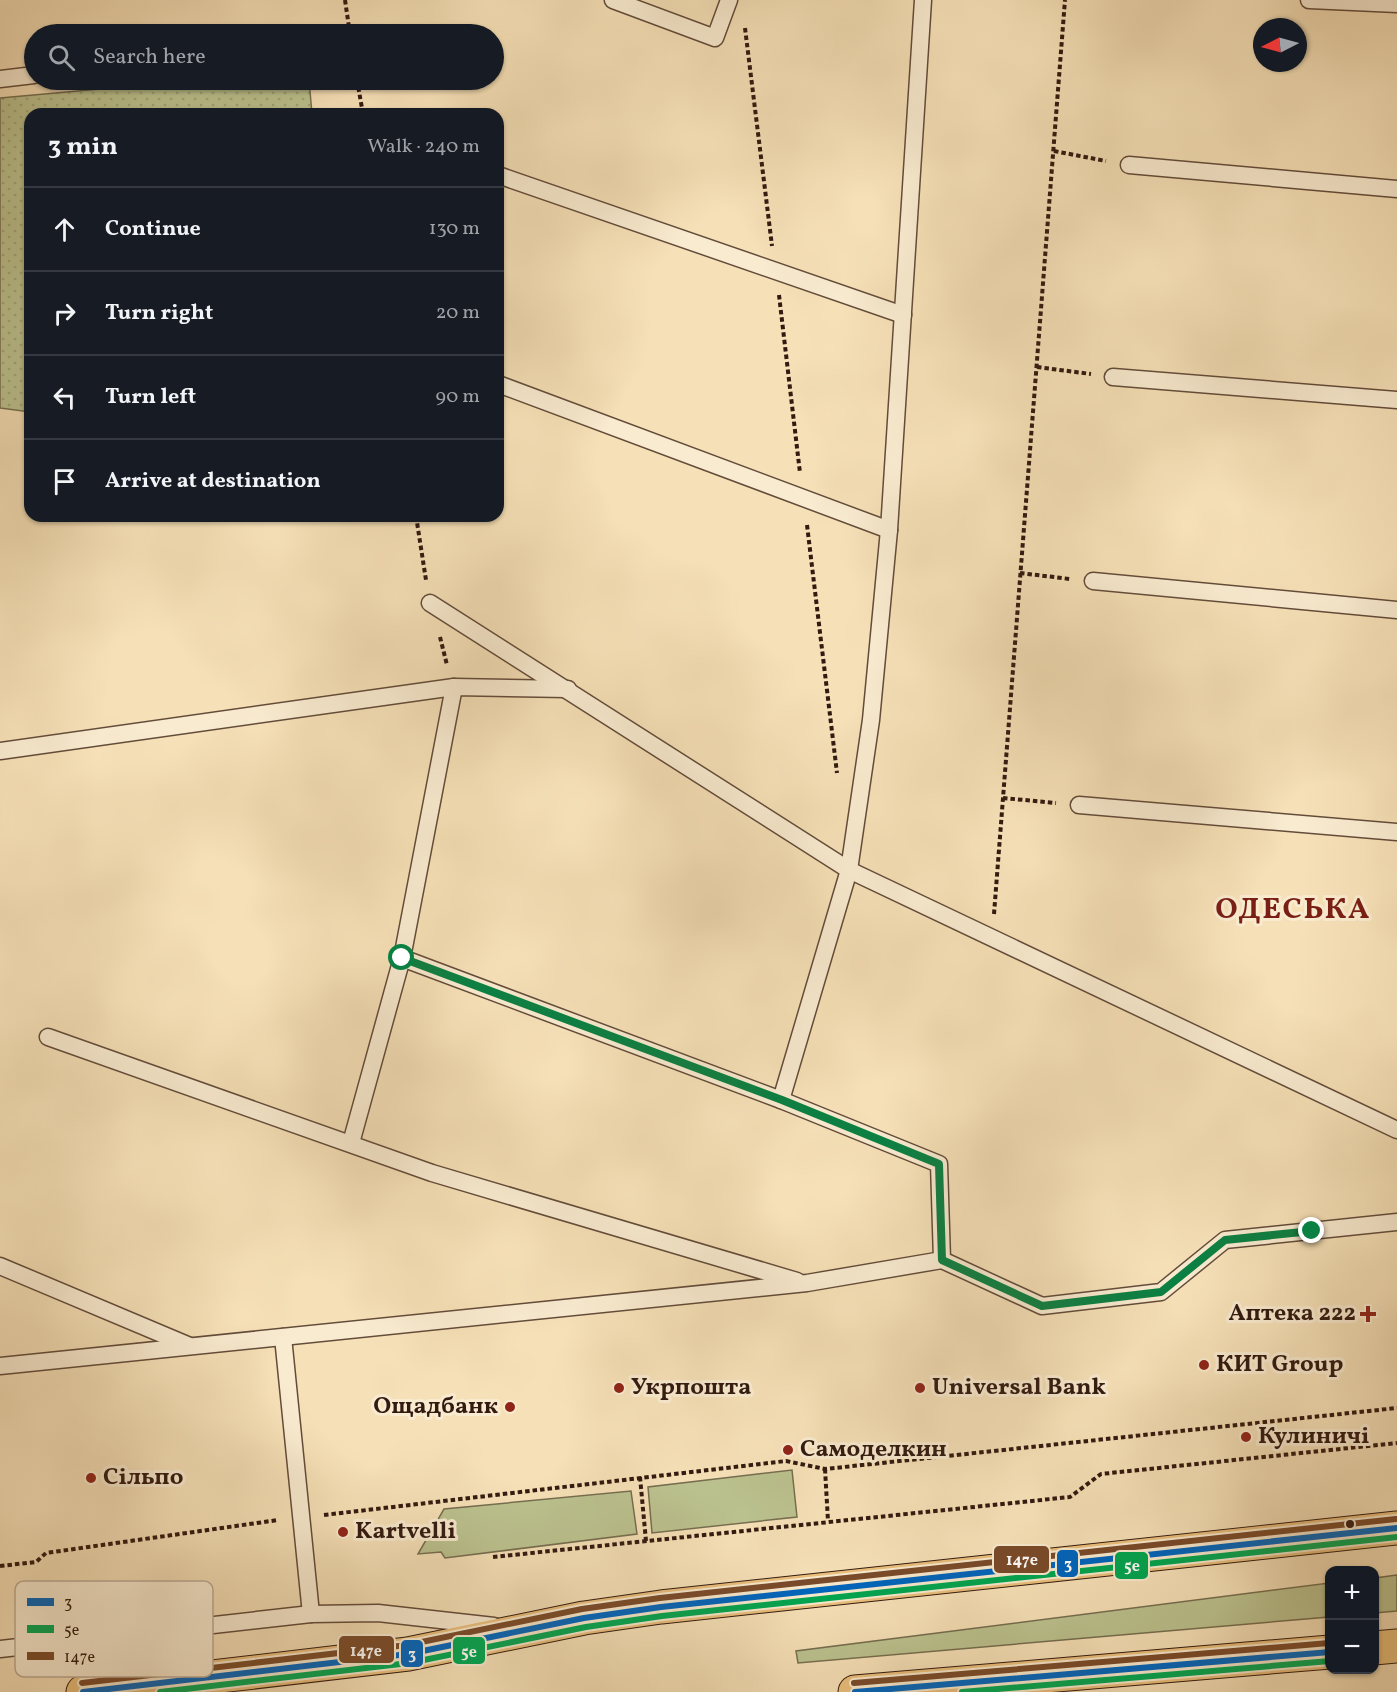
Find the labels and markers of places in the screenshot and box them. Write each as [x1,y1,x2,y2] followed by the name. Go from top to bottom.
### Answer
[1229,1297,1356,1331] place label: Аптека 222
[1361,1307,1375,1321] marker: Аптека 222
[1216,1348,1344,1382] place label: КИТ Group
[1197,1358,1211,1372] marker: КИТ Group
[631,1371,751,1405] place label: Укрпошта
[932,1371,1107,1405] place label: Universal Bank
[612,1381,626,1395] marker: Укрпошта
[913,1381,927,1395] marker: Universal Bank
[373,1390,498,1424] place label: Ощадбанк
[503,1400,517,1414] marker: Ощадбанк
[1258,1420,1369,1454] place label: Кулиничі
[1239,1430,1253,1444] marker: Кулиничі
[800,1433,947,1467] place label: Самоделкин
[781,1443,795,1457] marker: Самоделкин
[103,1461,183,1495] place label: Сільпо
[84,1471,98,1485] marker: Сільпо
[355,1515,456,1549] place label: Kartvelli
[1344,1518,1356,1530] unlabelled marker
[336,1525,350,1539] marker: Kartvelli

